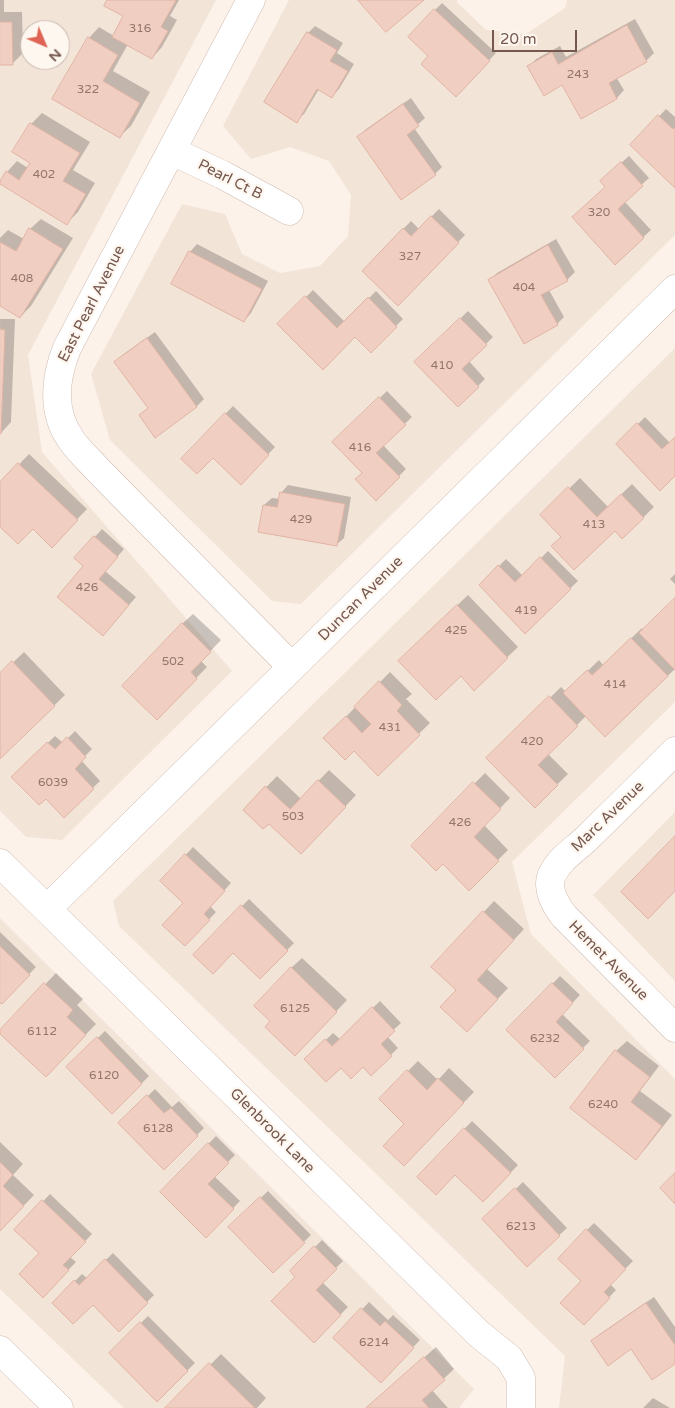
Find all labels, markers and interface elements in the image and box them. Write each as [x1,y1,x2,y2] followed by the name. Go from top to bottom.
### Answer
[20,20,70,70] north arrow
[495,20,580,52] scale bar
[129,22,151,36] house number: 316
[500,30,537,48] text: 20 m
[45,45,65,65] text: N
[567,68,589,82] house number: 243
[77,83,99,97] house number: 322
[195,156,265,204] street label: Pearl Ct B
[33,168,55,182] house number: 402
[588,206,610,220] house number: 320
[55,243,129,365] street label: East Pearl Avenue
[399,250,421,264] house number: 327
[11,272,33,286] house number: 408
[513,281,535,295] house number: 404
[431,359,453,373] house number: 410
[349,441,371,455] house number: 416
[290,513,312,527] house number: 429
[583,518,605,532] house number: 413
[315,553,407,645] street label: Duncan Avenue
[76,581,98,595] house number: 426
[515,604,537,618] house number: 419
[445,624,467,638] house number: 425
[162,655,184,669] house number: 502
[604,678,626,692] house number: 414
[379,721,401,735] house number: 431
[521,735,543,749] house number: 420
[38,776,68,790] house number: 6039
[568,778,648,856] street label: Marc Avenue
[282,810,304,824] house number: 503
[449,816,471,830] house number: 426
[564,917,652,1005] street label: Hemet Avenue
[280,1002,310,1016] house number: 6125
[27,1025,57,1039] house number: 6112
[530,1032,560,1046] house number: 6232
[89,1069,119,1083] house number: 6120
[226,1085,318,1177] street label: Glenbrook Lane
[588,1098,618,1112] house number: 6240
[143,1122,173,1136] house number: 6128
[506,1220,536,1234] house number: 6213
[359,1336,389,1350] house number: 6214

